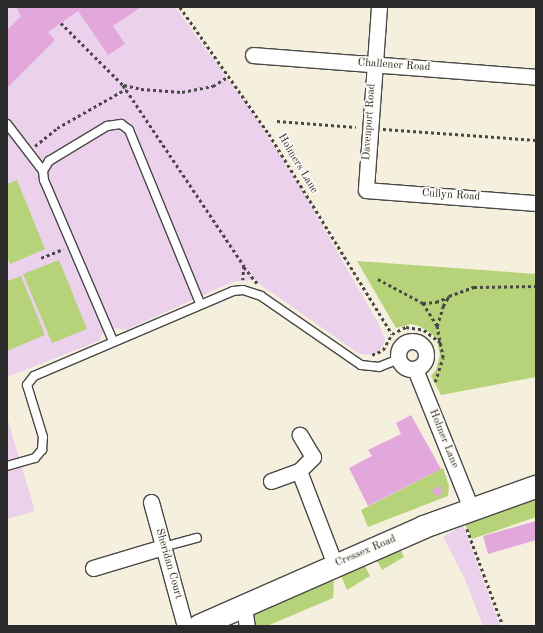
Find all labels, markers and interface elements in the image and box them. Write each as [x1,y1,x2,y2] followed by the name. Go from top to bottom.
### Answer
[357,57,431,75] street label: Challener Road
[361,83,379,161] street label: Davenport Road
[274,132,320,196] street label: Holmers Lane
[421,187,481,205] street label: Cullyn Road
[425,408,461,470] street label: Holmer Lane
[152,527,184,601] street label: Sheridan Court
[334,533,398,571] street label: Cressex Road

